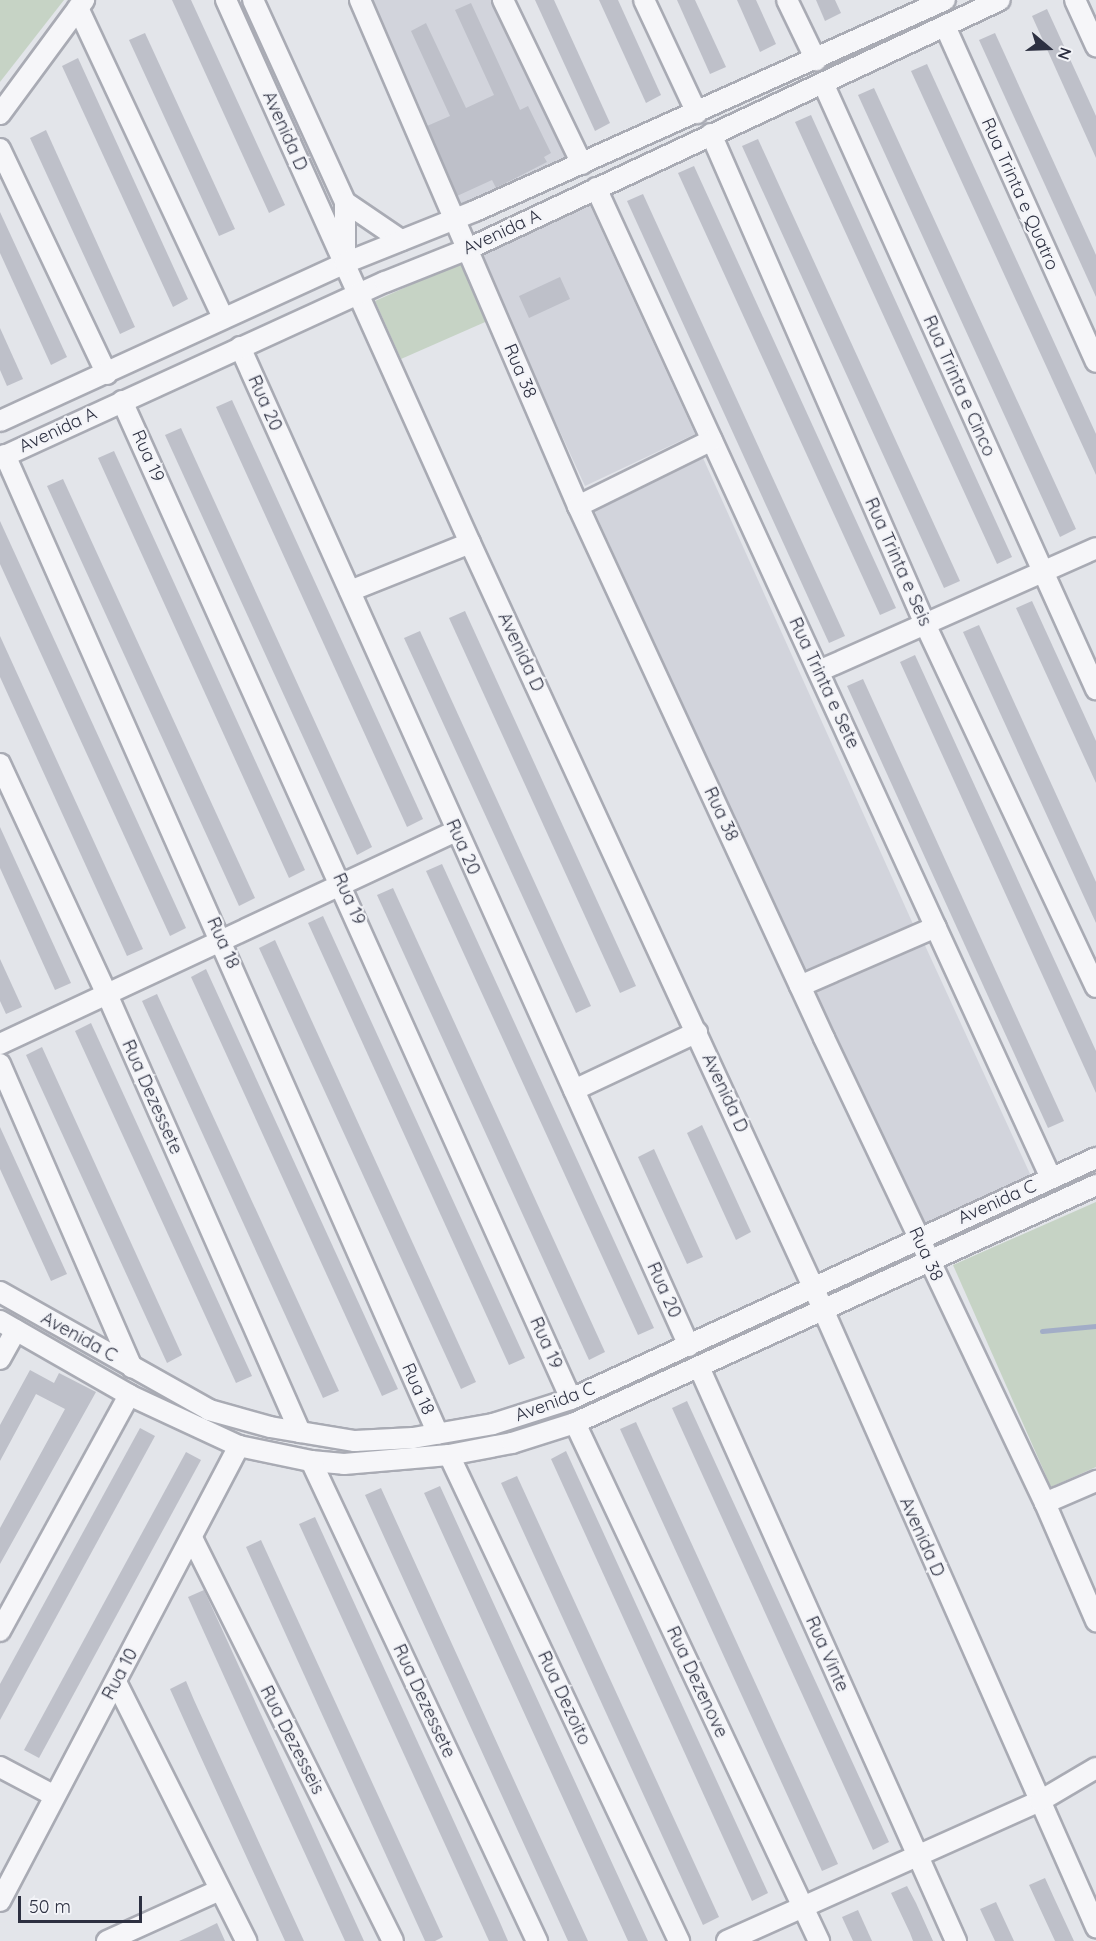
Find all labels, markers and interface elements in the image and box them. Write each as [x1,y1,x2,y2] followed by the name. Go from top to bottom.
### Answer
[1018,18,1078,78] north arrow
[1054,45,1076,63] text: N
[258,88,312,174] street label: Avenida D
[977,114,1063,274] street label: Rua Trinta e Quatro
[460,205,544,259] street label: Avenida A
[918,312,1000,460] street label: Rua Trinta e Cinco
[499,341,541,401] street label: Rua 38
[243,372,287,434] street label: Rua 20
[16,403,100,457] street label: Avenida A
[127,427,169,485] street label: Rua 19
[860,494,936,630] street label: Rua Trinta e Seis
[493,609,549,695] street label: Avenida D
[784,614,864,752] street label: Rua Trinta e Sete
[699,784,743,844] street label: Rua 38
[441,816,485,878] street label: Rua 20
[328,870,370,928] street label: Rua 19
[202,914,244,972] street label: Rua 18
[117,1036,187,1158] street label: Rua Dezessete
[697,1050,753,1136] street label: Avenida D
[954,1175,1040,1229] street label: Avenida C
[904,1224,948,1284] street label: Rua 38
[642,1259,686,1321] street label: Rua 20
[37,1307,121,1367] street label: Avenida C
[525,1314,567,1372] street label: Rua 19
[397,1360,439,1418] street label: Rua 18
[512,1378,598,1426] street label: Avenida C
[895,1494,949,1580] street label: Avenida D
[801,1613,853,1695] street label: Rua Vinte
[662,1623,732,1741] street label: Rua Dezenove
[388,1641,460,1761] street label: Rua Dezessete
[97,1645,143,1703] street label: Rua 10
[533,1648,595,1748] street label: Rua Dezoito
[255,1682,329,1798] street label: Rua Dezesseis
[21,1884,146,1922] scale bar
[29,1895,71,1918] text: 50 m

